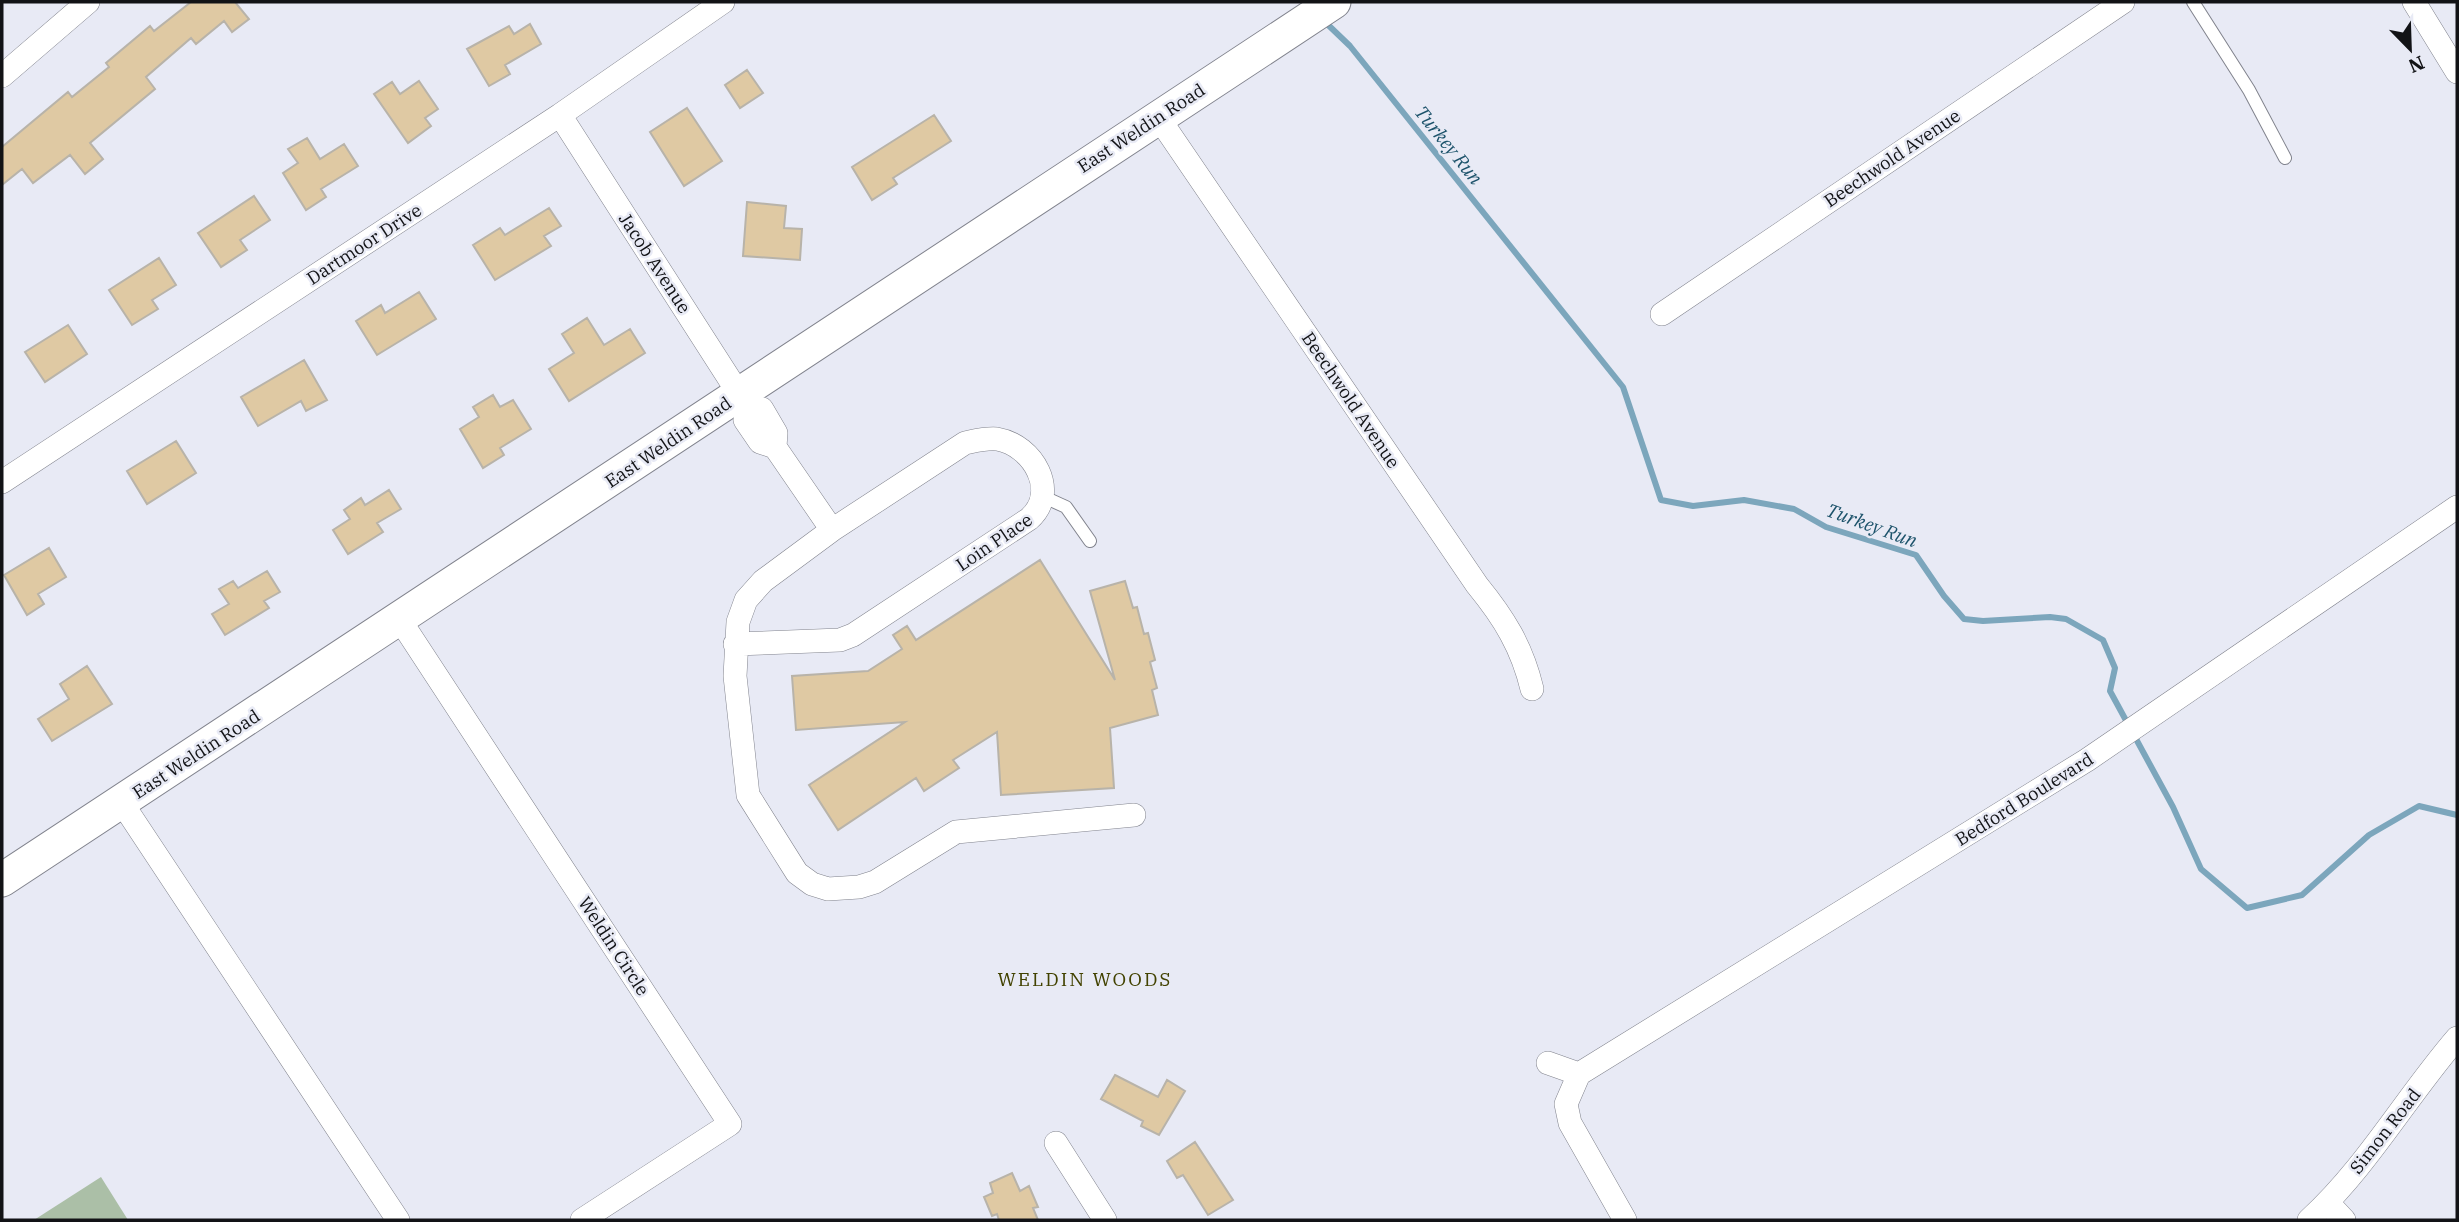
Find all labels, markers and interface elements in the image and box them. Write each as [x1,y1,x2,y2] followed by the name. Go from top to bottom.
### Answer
[2375,14,2445,84] north arrow
[2405,51,2428,79] text: N
[1073,78,1209,178] street label: East Weldin Road
[1410,101,1488,190] water label: Turkey Run
[1819,104,1965,212] street label: Beechwold Avenue
[302,198,426,290] street label: Dartmoor Drive
[614,208,696,318] street label: Jacob Avenue
[1297,327,1405,473] street label: Beechwold Avenue
[600,391,736,493] street label: East Weldin Road
[1823,498,1921,553] water label: Turkey Run
[951,508,1037,576] street label: Loin Place
[128,704,264,804] street label: East Weldin Road
[1951,747,2097,851] street label: Bedford Boulevard
[573,892,655,1000] street label: Weldin Circle
[997,967,1173,991] district label: WELDIN WOODS
[2344,1084,2426,1178] street label: Simon Road

